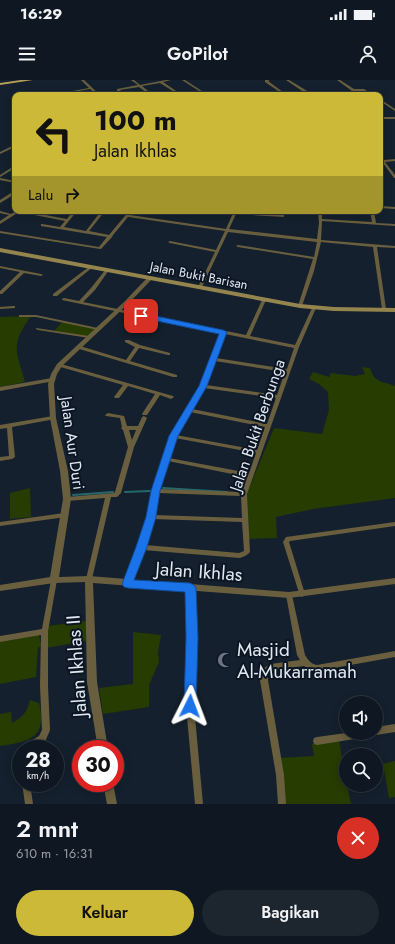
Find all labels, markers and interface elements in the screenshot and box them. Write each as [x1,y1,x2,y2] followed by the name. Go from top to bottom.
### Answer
[20,3,62,25] text: 16:29
[167,41,228,67] text: GoPilot
[16,43,38,65] icon: menu
[357,43,379,65] icon: person
[94,100,177,141] text: 100 m
[28,108,80,160] icon: left
[94,138,176,164] text: Jalan Ikhlas
[28,184,53,206] text: Lalu
[61,184,83,206] icon: right
[146,256,249,294] street label: Jalan Bukit Barisan
[124,299,158,333] pin
[130,305,152,327] icon: arrive
[223,356,291,496] street label: Jalan Bukit Berbunga
[54,393,90,491] street label: Jalan Aur Duri
[152,555,244,588] street label: Jalan Ikhlas
[59,614,94,721] street label: Jalan Ikhlas II
[237,636,357,685] place label: Masjid Al-Mukarramah
[216,651,234,669] mosque icon: Masjid Al-Mukarramah
[169,685,211,727] position arrow
[339,696,383,792] map controls
[339,696,383,740] button: sound
[72,740,124,792] speed limit sign: 30
[25,746,51,775] text: 28
[339,748,383,792] button: search
[27,768,49,783] text: km/h
[16,811,78,846] text: 2 mnt
[337,817,379,859] button: close
[16,844,93,863] text: 610 m · 16:31
[16,890,194,936] button: Keluar
[202,890,379,936] button: Bagikan

